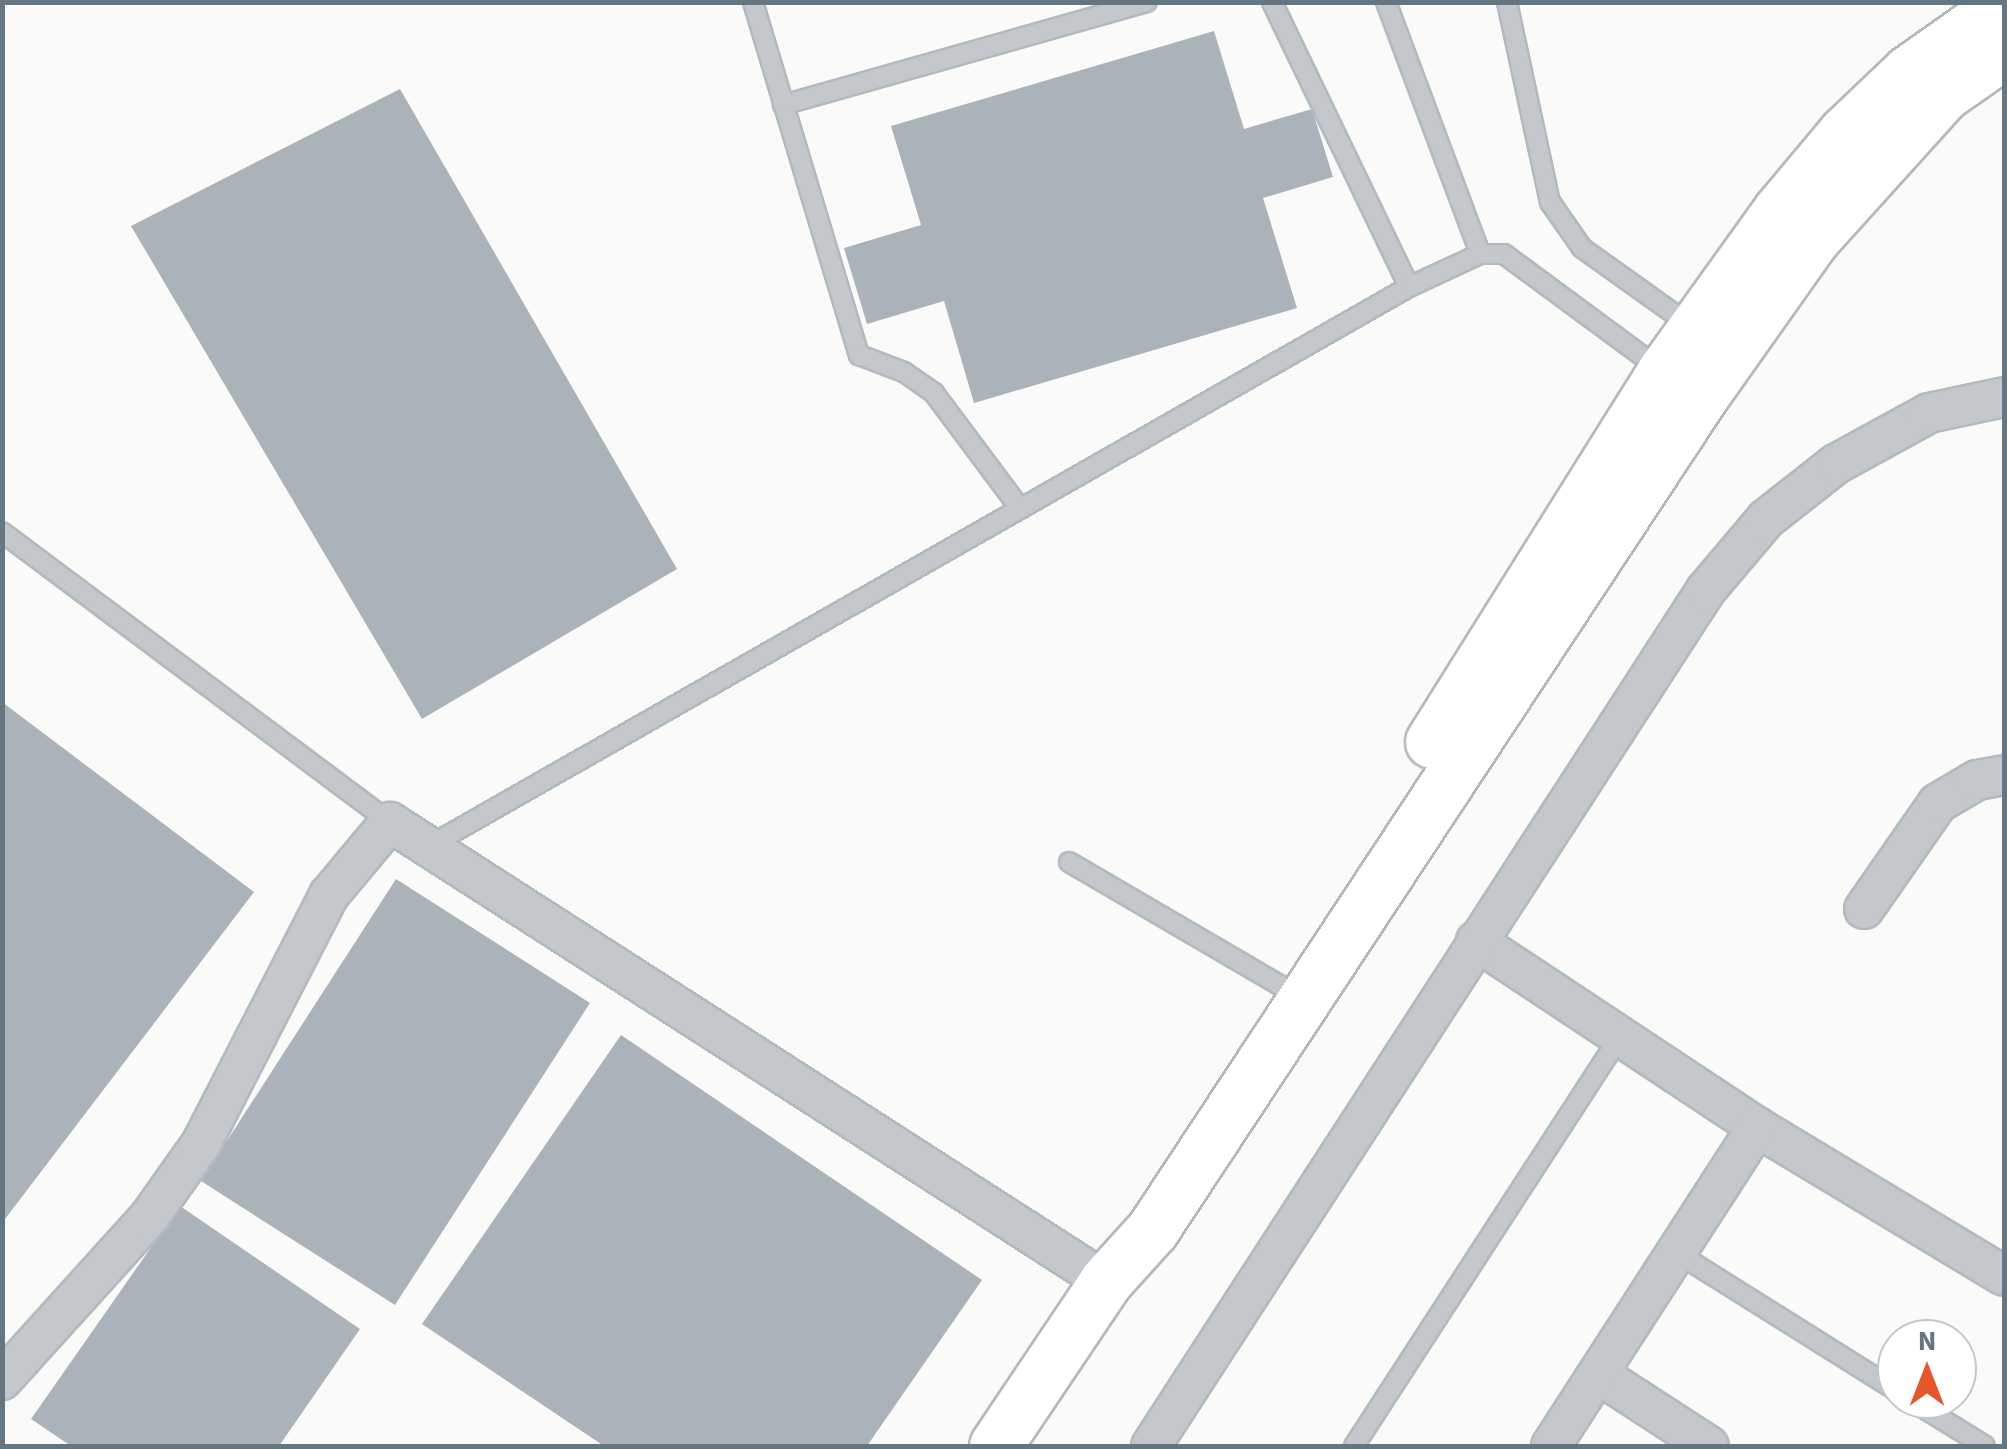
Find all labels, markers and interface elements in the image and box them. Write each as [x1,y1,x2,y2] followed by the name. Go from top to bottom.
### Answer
[1877,1319,1977,1419] north arrow
[1918,1321,1936,1361] text: N

